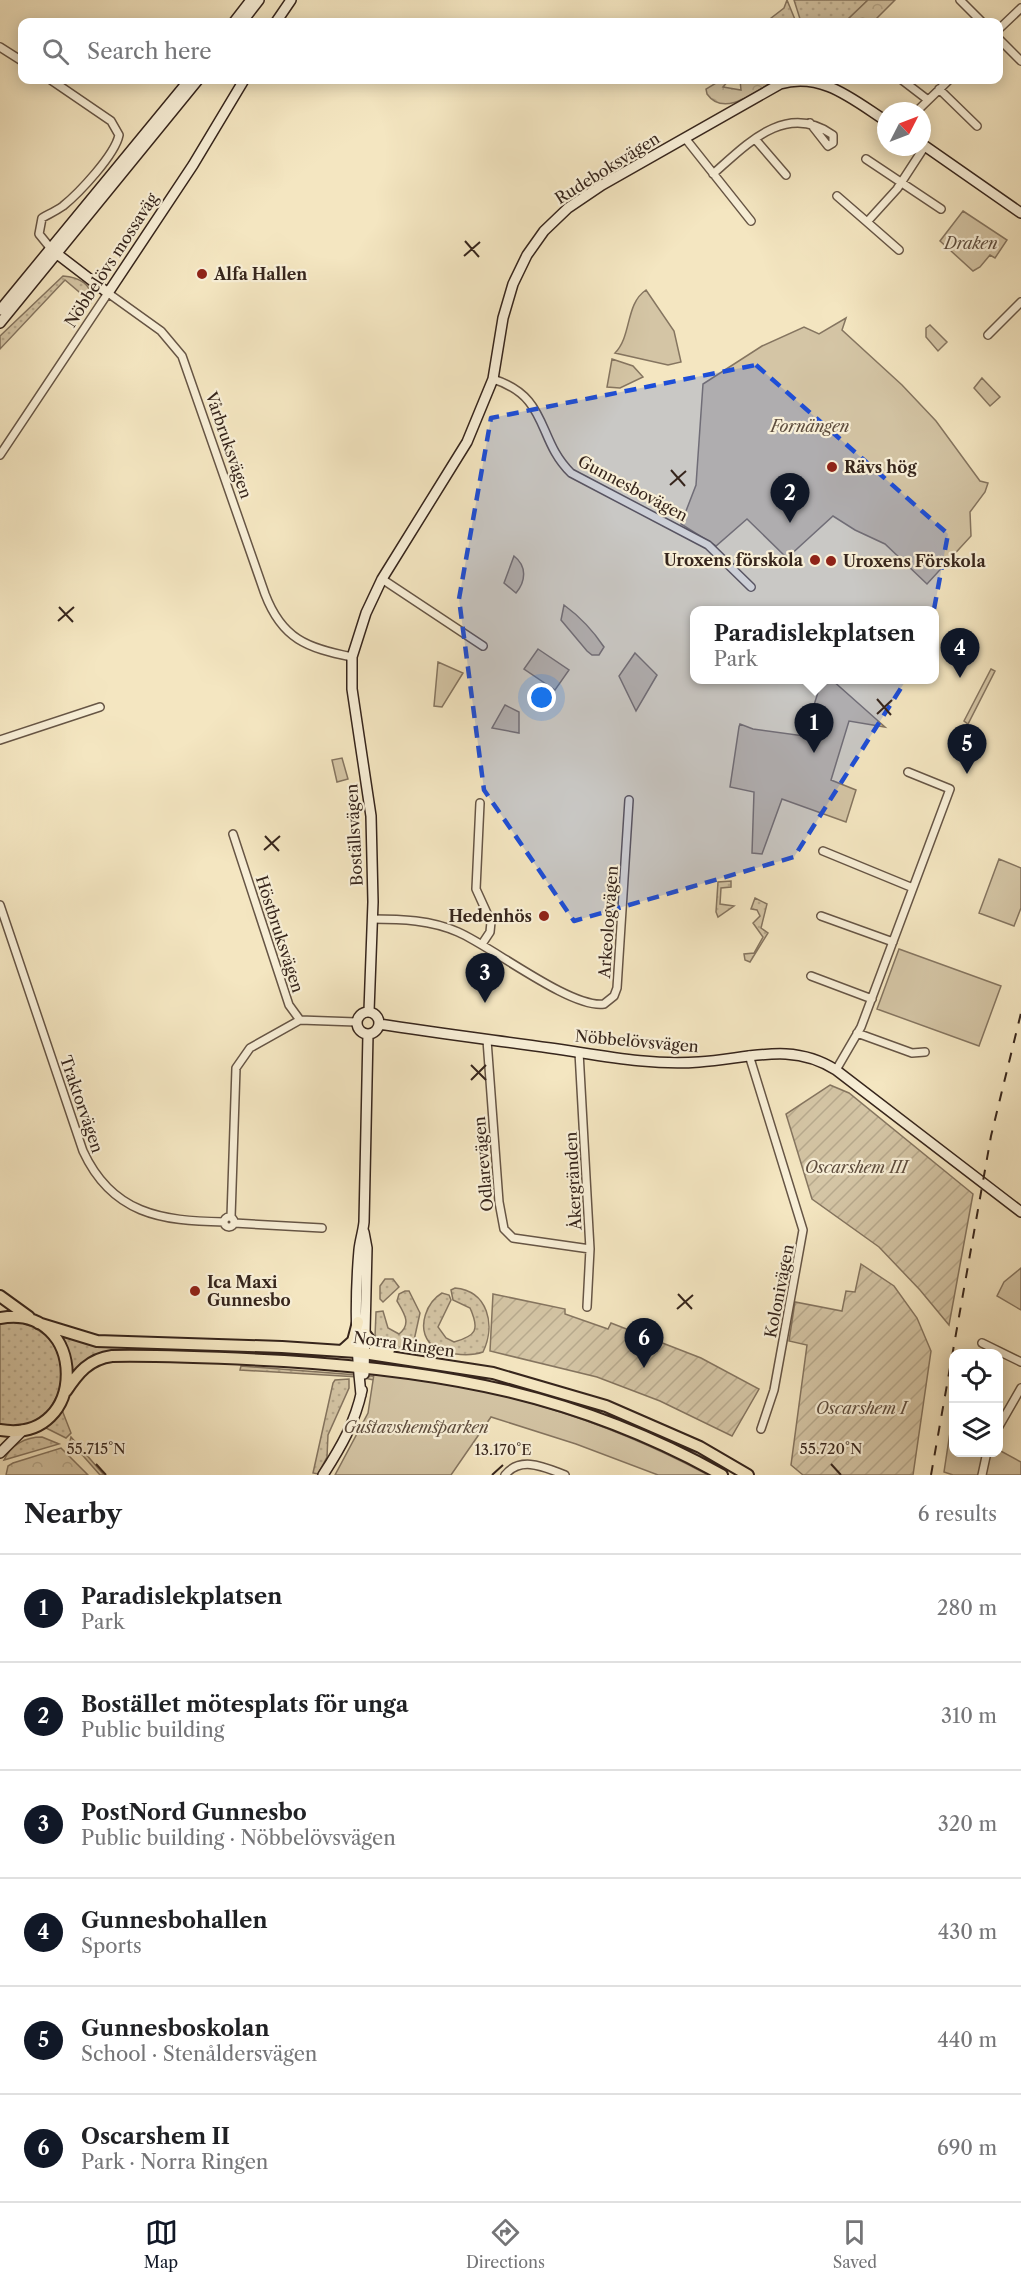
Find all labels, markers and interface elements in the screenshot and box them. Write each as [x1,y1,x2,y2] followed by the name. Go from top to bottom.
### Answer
[18,18,1003,84] search box
[39,35,72,68] icon: search
[87,38,212,65] text: Search here
[877,102,931,156] north arrow
[551,128,663,208] street label: Rudeboksvägen
[60,189,162,331] street label: Nöbbelövs mossaväg
[942,233,998,253] park label: Draken
[213,264,307,284] place label: Alfa Hallen
[195,267,209,281] marker: Alfa Hallen
[201,388,257,501] street label: Vårbruksvägen
[769,416,849,436] park label: Fornängen
[575,451,691,525] street label: Gunnesbovägen
[844,457,917,477] place label: Rävs hög
[825,460,839,474] marker: Rävs hög
[770,474,810,523] pin: 2
[664,550,804,570] place label: Uroxens förskola
[843,551,986,571] place label: Uroxens Förskola
[808,553,822,567] marker: Uroxens förskola
[824,554,838,568] marker: Uroxens Förskola
[690,606,939,684] popup
[714,620,915,647] text: Paradislekplatsen
[940,628,980,678] pin: 4
[714,647,757,671] text: Park
[527,683,556,712] your location
[794,704,834,753] pin: 1
[948,724,986,774] pin: 5
[341,783,367,887] street label: Boställsvägen
[594,865,622,980] street label: Arkeologvägen
[252,873,308,995] street label: Höstbruksvägen
[448,906,532,926] place label: Hedenhös
[537,909,551,923] marker: Hedenhös
[466,954,504,1003] pin: 3
[574,1026,700,1056] street label: Nöbbelövsvägen
[56,1053,108,1155] street label: Traktorvägen
[469,1116,497,1212] street label: Odlarevägen
[560,1131,586,1232] street label: Åkergränden
[805,1157,910,1177] park label: Oscarshem III
[760,1242,798,1340] street label: Kolonivägen
[207,1272,291,1310] place label: Ica Maxi Gunnesbo
[188,1284,202,1298] marker: Ica Maxi Gunnesbo
[624,1318,664,1368] pin: 6
[352,1327,456,1361] street label: Norra Ringen
[949,1349,1003,1457] map controls
[949,1349,1003,1403] button: locate
[816,1398,909,1418] park label: Oscarshem I
[949,1403,1003,1457] button: layers
[343,1417,489,1437] park label: Gustavshemsparken
[66,1439,126,1458] text: 55.715°N
[800,1439,862,1458] text: 55.720°N
[474,1440,532,1459] text: 13.170°E
[24,1498,122,1530] text: Nearby
[918,1502,997,1526] text: 6 results
[81,1583,282,1610] text: Paradislekplatsen
[39,1596,48,1620] text: 1
[937,1596,997,1620] text: 280 m
[81,1610,124,1634] text: Park
[81,1691,408,1718] text: Bostället mötesplats för unga
[38,1704,49,1728] text: 2
[941,1704,997,1728] text: 310 m
[81,1718,224,1742] text: Public building
[81,1799,307,1826] text: PostNord Gunnesbo
[38,1812,49,1836] text: 3
[938,1812,997,1836] text: 320 m
[81,1826,396,1850] text: Public building · Nöbbelövsvägen
[81,1907,268,1934] text: Gunnesbohallen
[38,1920,49,1944] text: 4
[938,1920,997,1944] text: 430 m
[81,1934,142,1958] text: Sports
[81,2015,270,2042] text: Gunnesboskolan
[38,2028,49,2052] text: 5
[937,2028,997,2052] text: 440 m
[81,2042,317,2066] text: School · Stenåldersvägen
[81,2123,230,2150] text: Oscarshem II
[38,2136,49,2160] text: 6
[937,2136,997,2160] text: 690 m
[81,2150,268,2174] text: Park · Norra Ringen
[144,2216,178,2272] tab: Map
[466,2216,545,2272] tab: Directions
[833,2216,877,2272] tab: Saved

